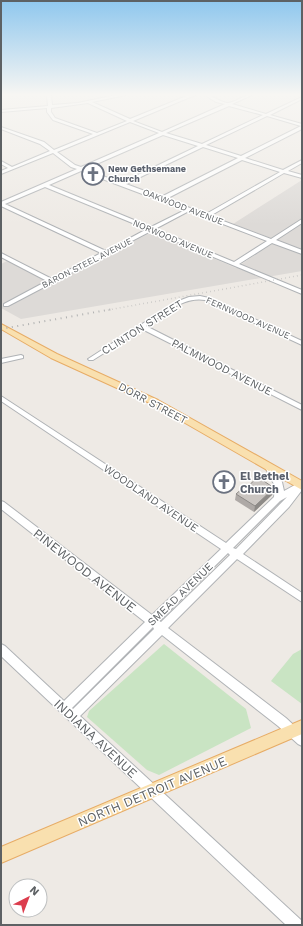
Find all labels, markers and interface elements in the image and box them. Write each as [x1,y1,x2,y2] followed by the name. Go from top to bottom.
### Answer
[80,161,106,187] church icon: New Gethsemane Church
[108,164,186,184] place label: New Gethsemane Church
[141,187,225,227] street label: OAKWOOD AVENUE
[131,218,215,261] street label: NORWOOD AVENUE
[40,236,134,290] street label: BARON STEEL AVENUE
[205,295,292,341] street label: FERNWOOD AVENUE
[99,297,186,358] street label: CLINTON STREET
[169,336,274,398] street label: PALMWOOD AVENUE
[116,380,190,427] street label: DORR STREET
[101,462,201,535] street label: WOODLAND AVENUE
[211,469,237,495] church icon: El Bethel Church
[240,470,289,496] place label: El Bethel Church
[30,526,139,615] street label: PINEWOOD AVENUE
[145,560,216,629] street label: SMEAD AVENUE
[51,696,140,781] street label: INDIANA AVENUE
[76,753,229,830] street label: NORTH DETROIT AVENUE
[8,878,48,918] north arrow
[27,883,42,898] text: N

